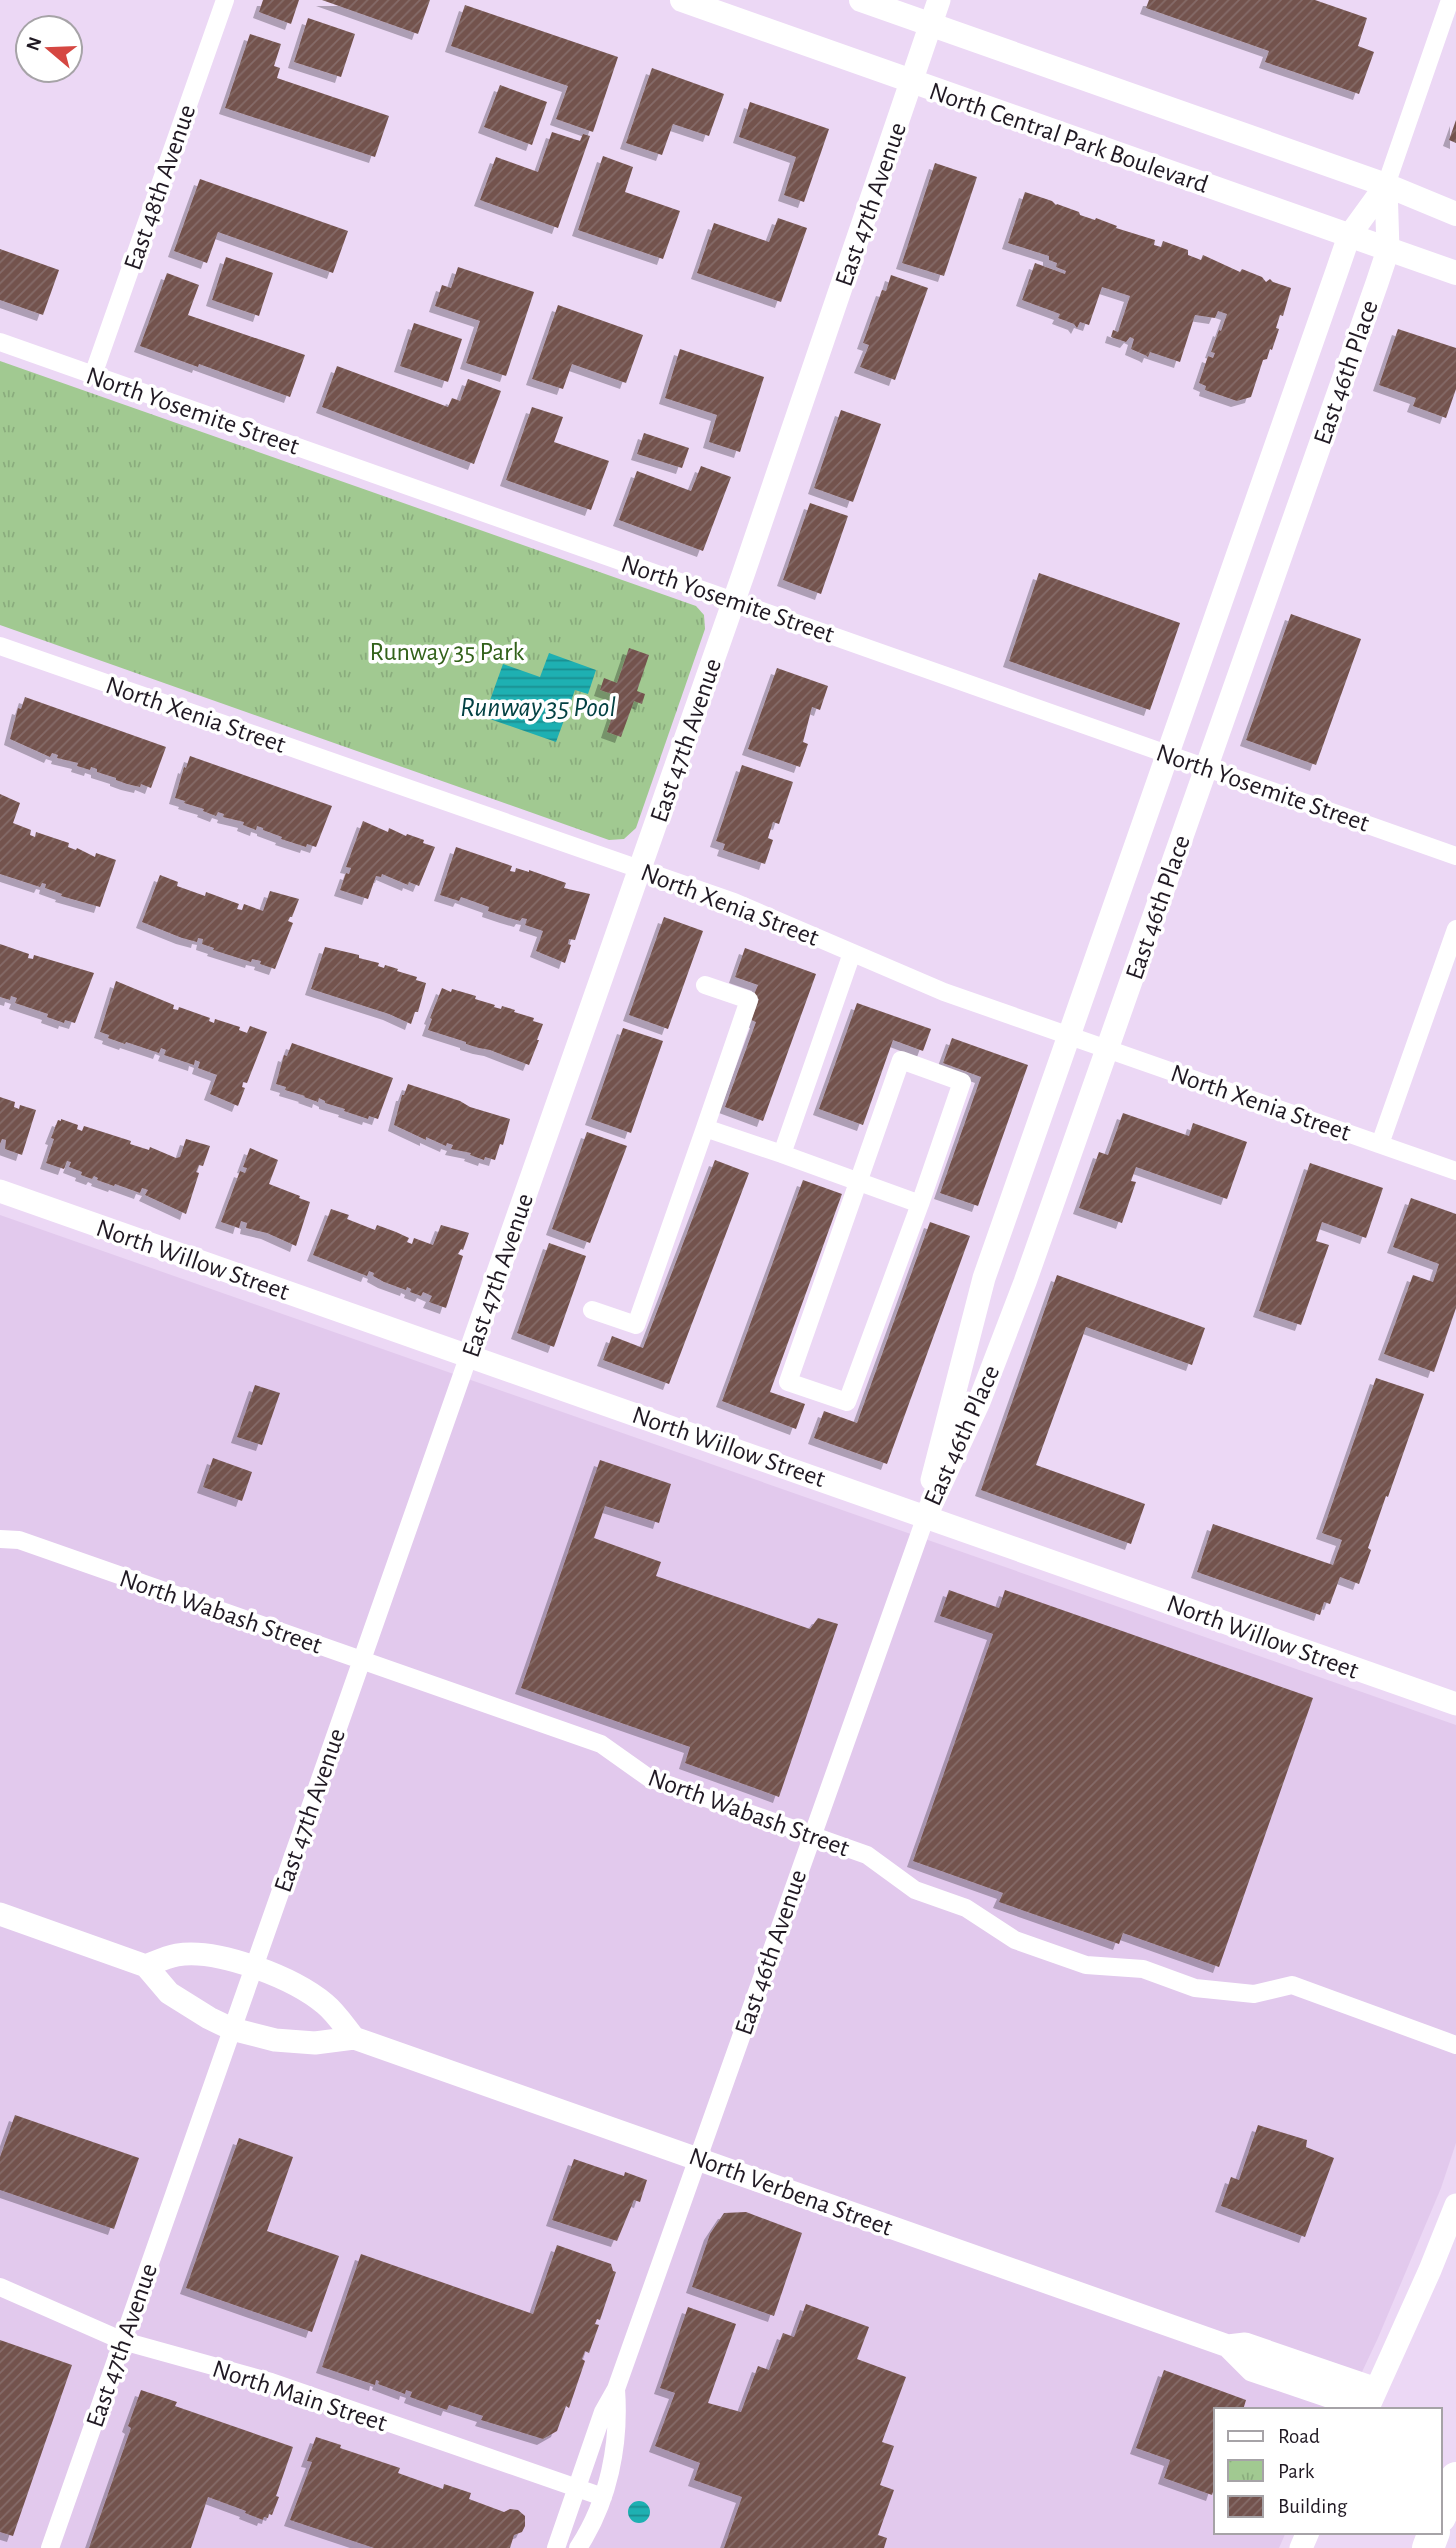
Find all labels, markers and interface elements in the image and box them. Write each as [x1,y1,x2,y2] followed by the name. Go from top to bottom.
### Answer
[14,14,84,84] north arrow
[23,35,45,53] text: N
[926,78,1212,198] street label: North Central Park Boulevard
[119,101,200,273] street label: East 48th Avenue
[831,119,911,290] street label: East 47th Avenue
[1309,297,1383,448] street label: East 46th Place
[83,362,302,460] street label: North Yosemite Street
[618,550,837,648] street label: North Yosemite Street
[370,639,525,665] park label: Runway 35 Park
[646,655,726,826] street label: East 47th Avenue
[102,672,289,758] street label: North Xenia Street
[460,694,616,722] water label: Runway 35 Pool
[1153,739,1372,837] street label: North Yosemite Street
[1121,832,1195,983] street label: East 46th Place
[637,859,822,951] street label: North Xenia Street
[1167,1060,1354,1146] street label: North Xenia Street
[458,1190,538,1361] street label: East 47th Avenue
[93,1215,292,1305] street label: North Willow Street
[919,1361,1004,1510] street label: East 46th Place
[629,1402,828,1492] street label: North Willow Street
[116,1565,325,1659] street label: North Wabash Street
[1163,1590,1362,1684] street label: North Willow Street
[270,1725,350,1896] street label: East 47th Avenue
[645,1764,853,1861] street label: North Wabash Street
[731,1866,811,2038] street label: East 46th Avenue
[685,2143,896,2241] street label: North Verbena Street
[82,2260,162,2431] street label: East 47th Avenue
[209,2356,390,2436] street label: North Main Street
[1214,2408,1442,2534] legend
[1278,2426,1320,2447] text: Road
[1278,2461,1315,2482] text: Park
[1278,2496,1348,2517] text: Building

